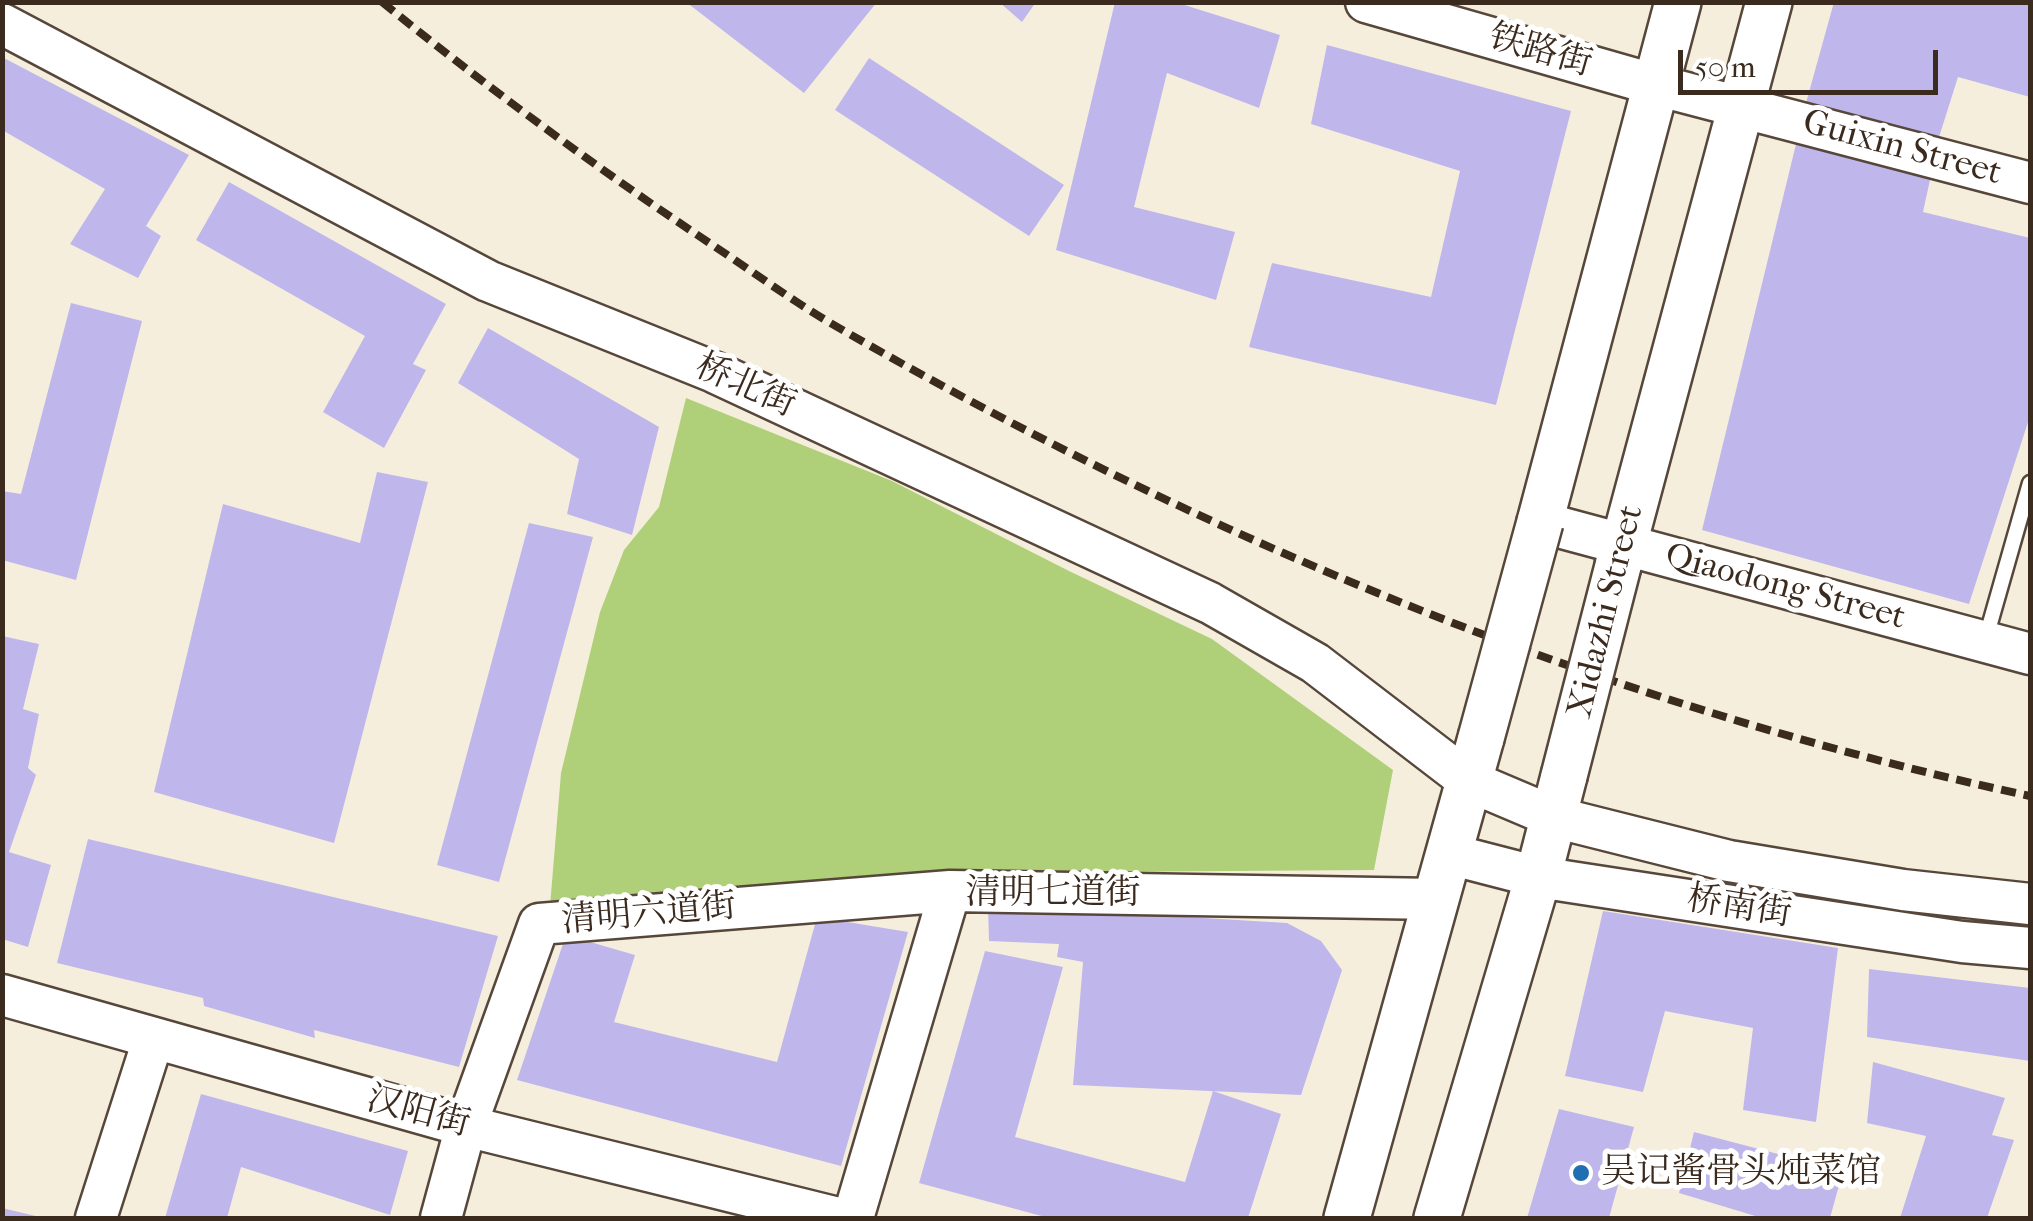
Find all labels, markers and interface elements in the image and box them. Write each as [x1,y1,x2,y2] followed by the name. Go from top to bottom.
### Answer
[1484,17,1596,87] street label: 铁路街
[1683,30,1943,92] scale bar
[1695,50,1756,85] text: 50 m
[1798,102,2006,196] street label: Guixin Street
[688,346,802,428] street label: 桥北街
[1560,501,1654,723] street label: Xidazhi Street
[1660,536,1910,640] street label: Qiaodong Street
[966,873,1140,915] street label: 清明七道街
[1684,879,1794,937] street label: 桥南街
[560,886,738,944] street label: 清明六道街
[362,1079,474,1147] street label: 汉阳街
[1601,1152,1881,1194] place label: 吴记酱骨头炖菜馆
[1570,1162,1592,1184] marker: 吴记酱骨头炖菜馆

